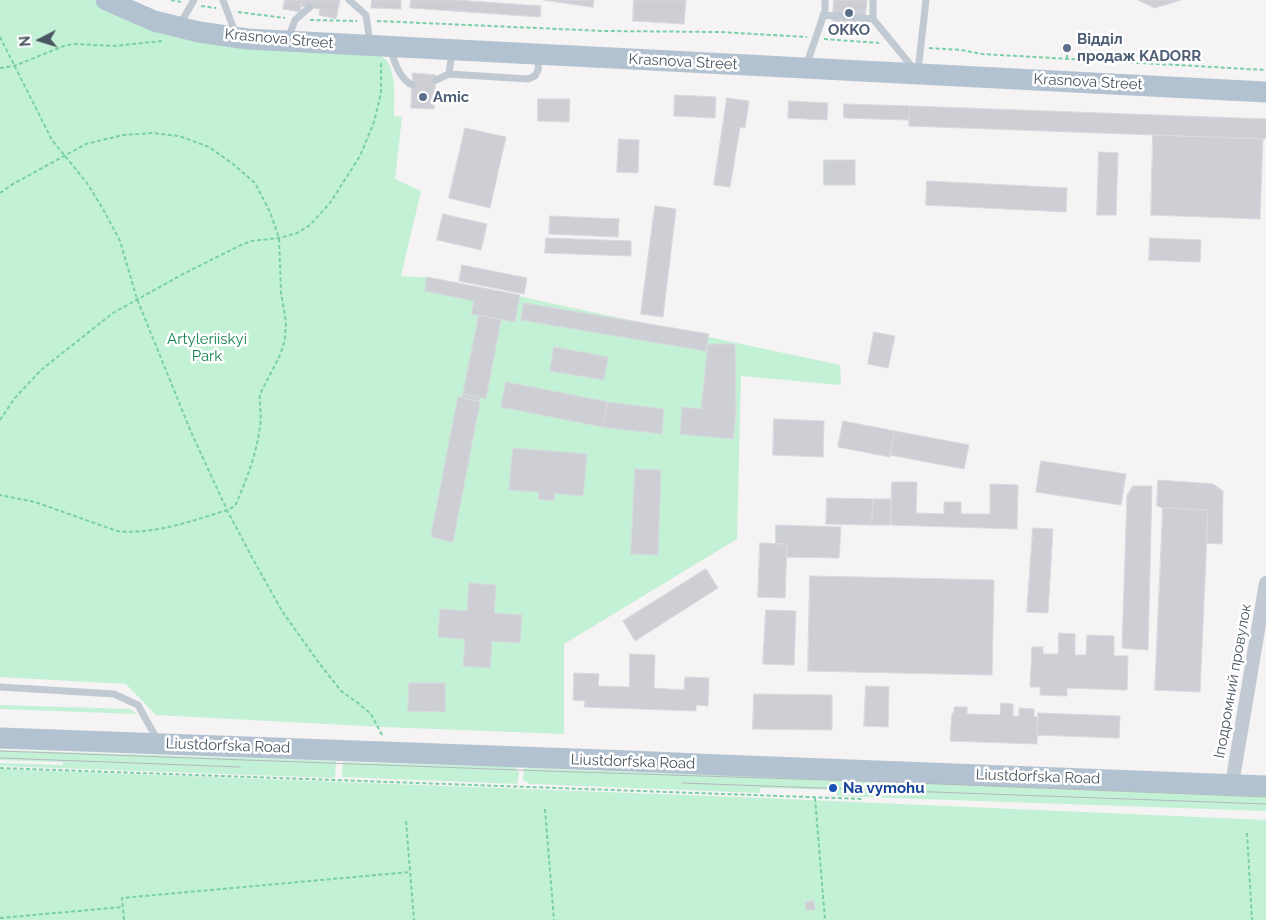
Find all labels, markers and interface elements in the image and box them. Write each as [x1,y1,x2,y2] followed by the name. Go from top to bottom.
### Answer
[843,7,855,19] marker: OKKO
[15,15,65,65] north arrow
[828,21,870,39] place label: OKKO
[224,25,334,53] street label: Krasnova Street
[1077,30,1201,65] place label: Відділ продаж KADORR
[17,35,33,47] text: N
[1061,42,1073,54] marker: Відділ продаж KADORR
[628,50,738,74] street label: Krasnova Street
[1033,70,1143,94] street label: Krasnova Street
[433,88,469,106] place label: Amic
[417,91,429,103] marker: Amic
[167,330,247,365] park label: Artyleriiskyi Park
[1210,602,1256,760] street label: Іподромний провулок
[165,735,291,757] street label: Liustdorfska Road
[570,751,696,773] street label: Liustdorfska Road
[975,766,1101,788] street label: Liustdorfska Road
[843,779,924,797] place label: Na vymohu
[827,782,839,794] marker: Na vymohu

